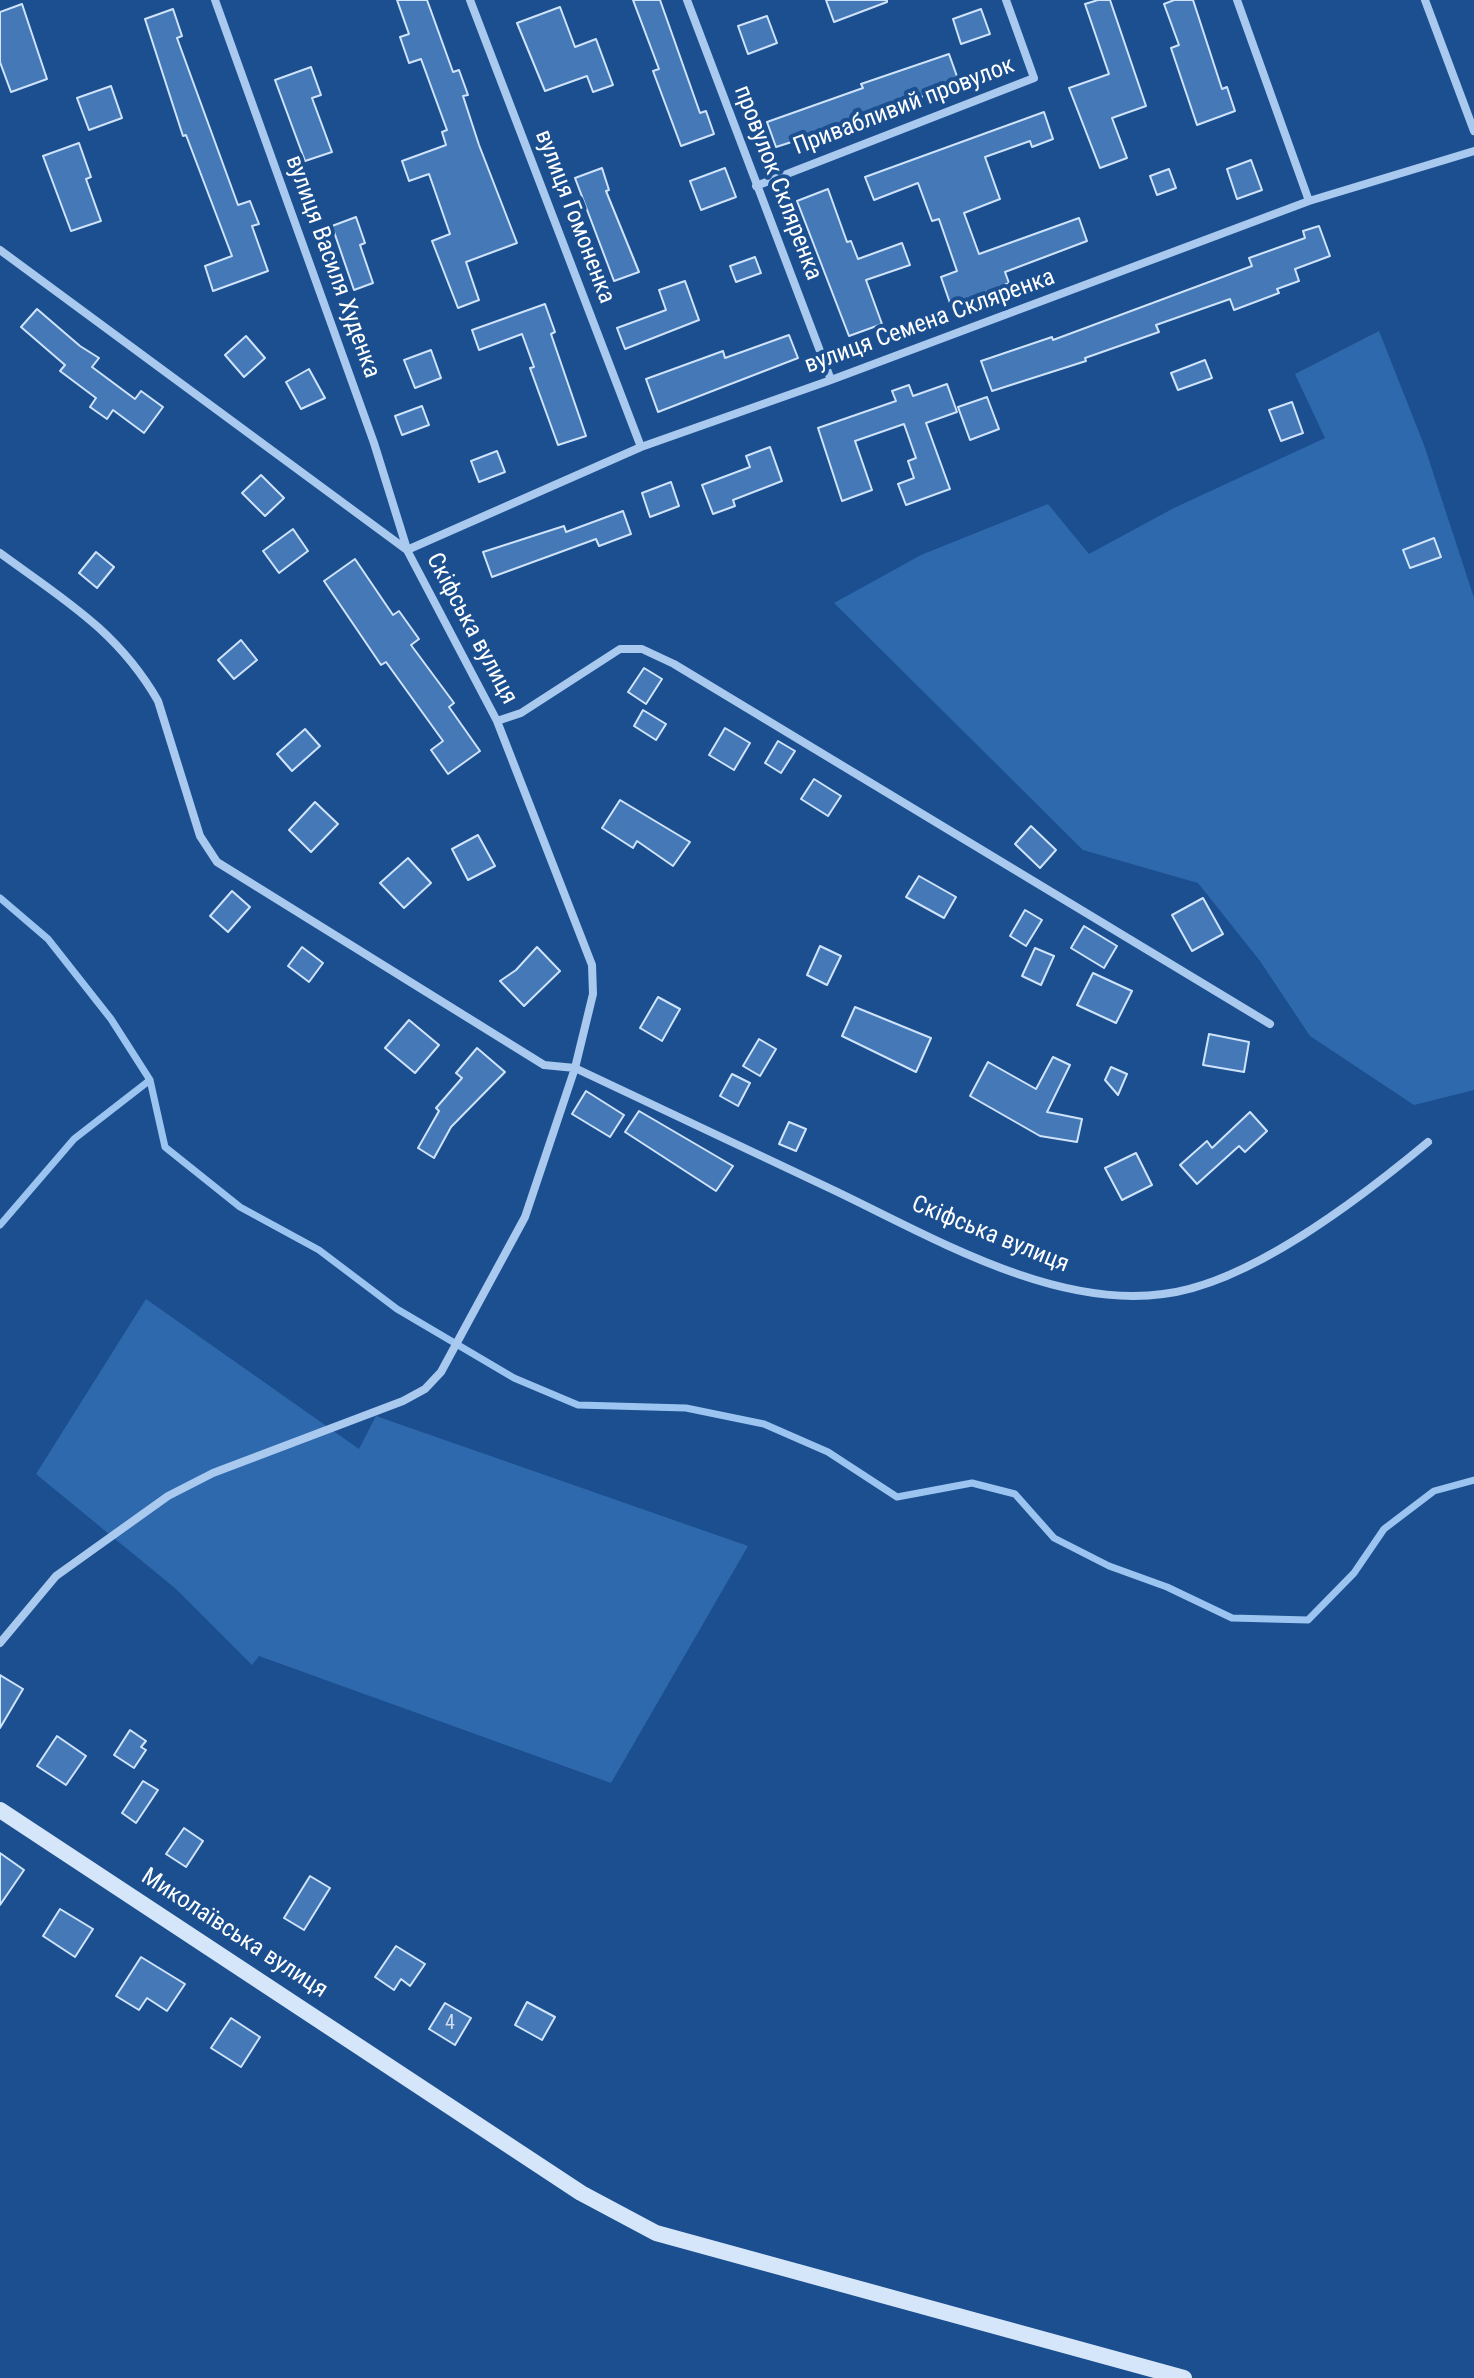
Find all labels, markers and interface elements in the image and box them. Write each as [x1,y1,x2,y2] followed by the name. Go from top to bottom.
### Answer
[790,52,1018,162] street label: Привабливий провулок
[727,82,827,284] street label: провулок Скляренка
[528,126,620,308] street label: вулиця Гомоненка
[278,152,386,382] street label: вулиця Василя Худенка
[801,263,1059,381] street label: вулиця Семена Скляренка
[419,548,523,710] street label: Скіфська вулиця
[907,1190,1073,1280] street label: Скіфська вулиця
[135,1863,333,2005] street label: Миколаївська вулиця
[445,2012,455,2036] house number: 4

